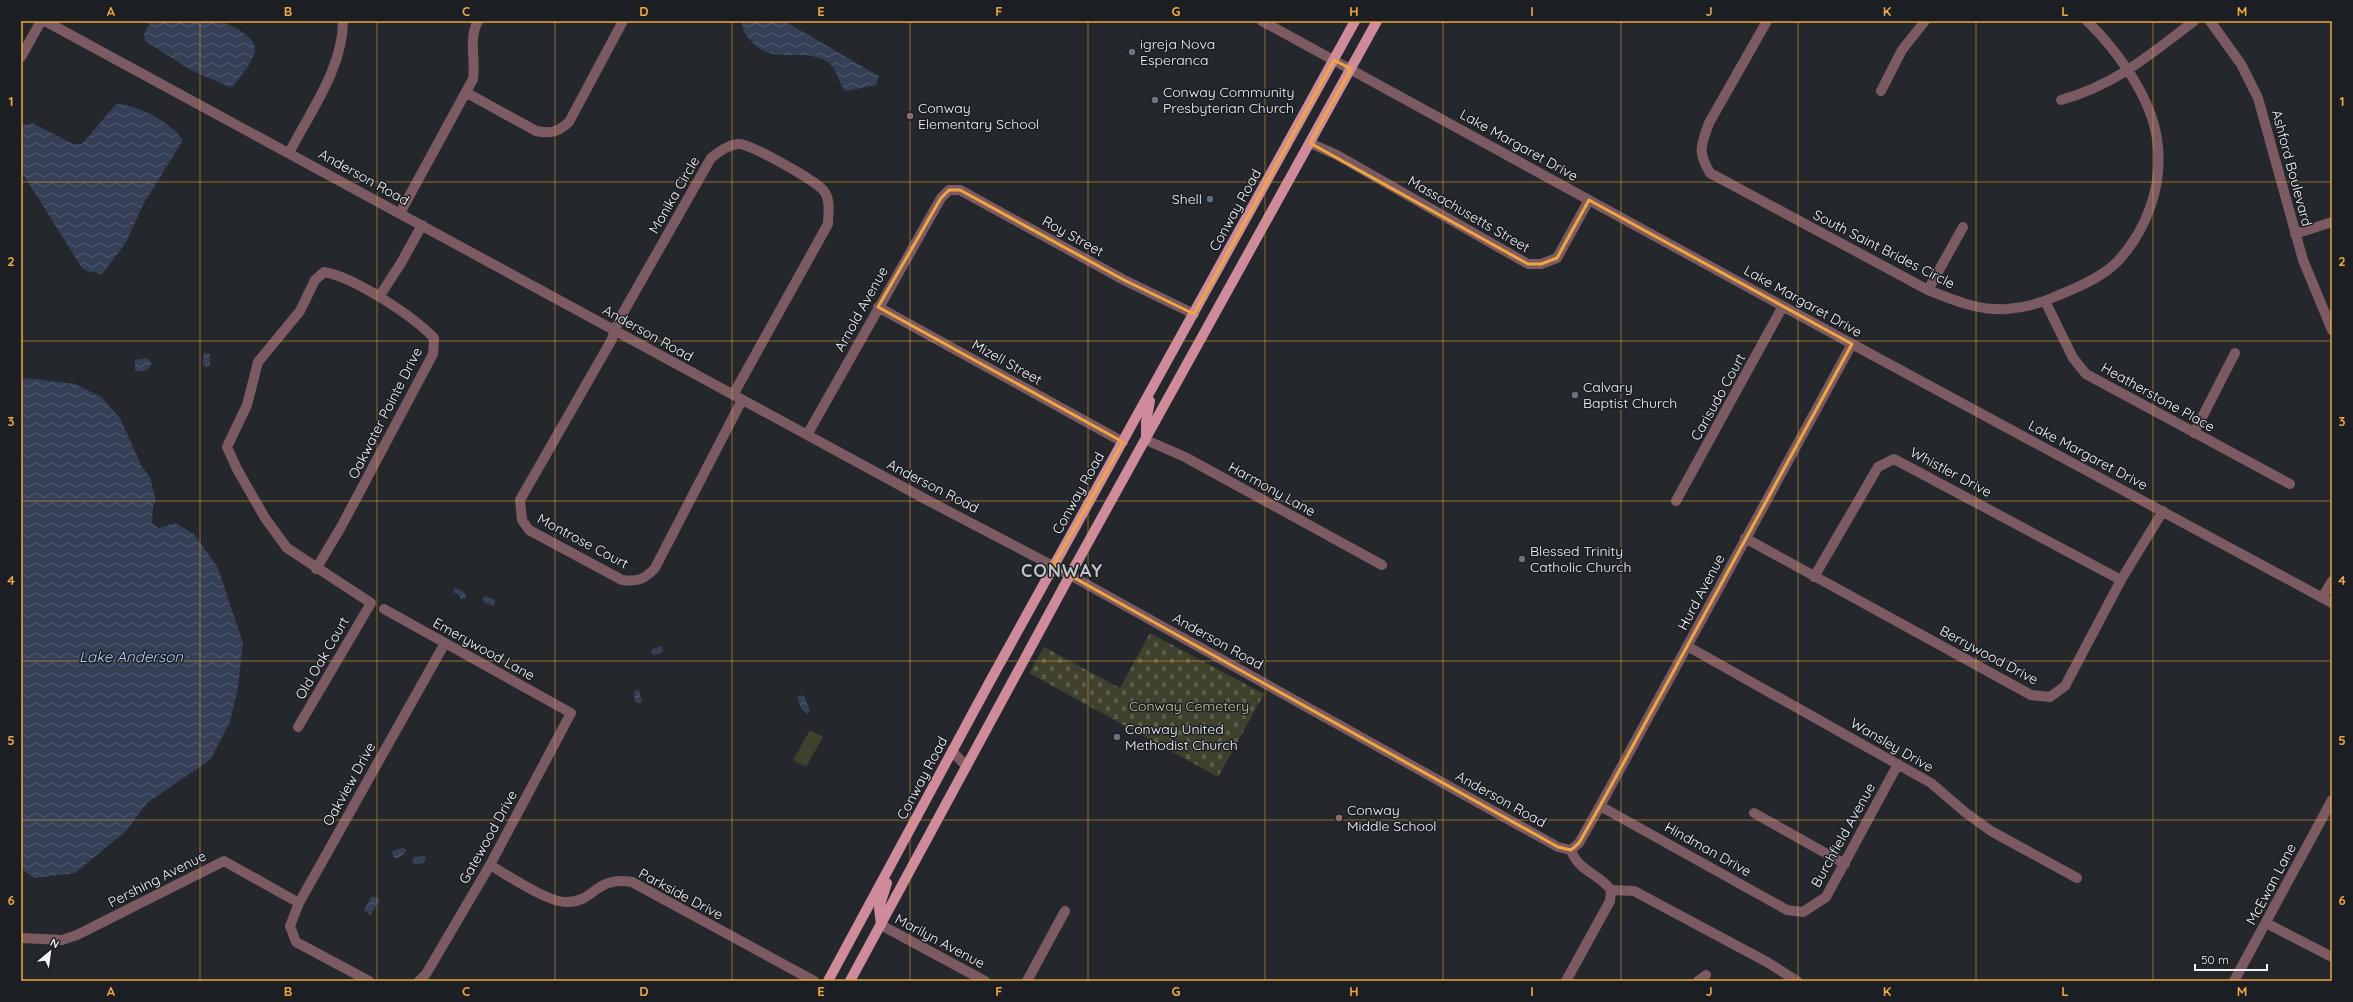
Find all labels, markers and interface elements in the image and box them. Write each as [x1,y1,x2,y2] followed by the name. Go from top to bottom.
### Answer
[107,3,116,19] text: A
[284,3,292,19] text: B
[462,3,470,19] text: C
[639,3,649,19] text: D
[817,3,825,19] text: E
[995,3,1003,19] text: F
[1171,3,1181,19] text: G
[1349,3,1359,19] text: H
[1530,3,1534,19] text: I
[1705,3,1713,19] text: J
[1883,3,1892,19] text: K
[2061,3,2069,19] text: L
[2237,3,2247,19] text: M
[1140,35,1215,69] place label: igreja Nova Esperanca
[1127,47,1137,57] marker: igreja Nova Esperanca
[1163,83,1294,117] place label: Conway Community Presbyterian Church
[8,93,14,109] text: 1
[2339,93,2345,109] text: 1
[1150,95,1160,105] marker: Conway Community Presbyterian Church
[918,99,1039,133] place label: Conway Elementary School
[1457,105,1581,185] street label: Lake Margaret Drive
[2268,108,2316,228] street label: Ashford Boulevard
[905,111,915,121] marker: Conway Elementary School
[316,145,412,209] street label: Anderson Road
[645,153,703,237] street label: Monika Circle
[1205,166,1265,254] street label: Conway Road
[1405,172,1533,256] street label: Massachusetts Street
[1172,190,1202,208] place label: Shell
[1205,194,1215,204] marker: Shell
[1810,205,1958,293] street label: South Saint Brides Circle
[1039,212,1107,260] street label: Roy Street
[7,253,15,269] text: 2
[2338,253,2346,269] text: 2
[1741,261,1865,341] street label: Lake Margaret Drive
[830,263,892,355] street label: Arnold Avenue
[600,301,696,365] street label: Anderson Road
[969,335,1046,389] street label: Mizell Street
[344,344,426,482] street label: Oakwater Pointe Drive
[1687,350,1750,444] street label: Carisudo Court
[2098,358,2218,436] street label: Heatherstone Place
[1583,378,1677,412] place label: Calvary Baptist Church
[1570,390,1580,400] marker: Calvary Baptist Church
[8,413,15,429] text: 3
[2339,413,2346,429] text: 3
[2025,416,2151,494] street label: Lake Margaret Drive
[1907,443,1995,501] street label: Whistler Drive
[1048,449,1108,537] street label: Conway Road
[884,455,982,517] street label: Anderson Road
[1225,458,1319,520] street label: Harmony Lane
[534,509,632,573] street label: Montrose Court
[1530,542,1631,576] place label: Blessed Trinity Catholic Church
[1673,551,1729,633] street label: Hurd Avenue
[1517,554,1527,564] marker: Blessed Trinity Catholic Church
[1021,559,1103,582] district label: CONWAY
[7,572,15,588] text: 4
[2338,572,2346,588] text: 4
[1170,609,1266,673] street label: Anderson Road
[291,613,353,702] street label: Old Oak Court
[430,614,538,684] street label: Emerywood Lane
[1937,621,2042,689] street label: Berrywood Drive
[79,647,183,666] water label: Lake Anderson
[1129,697,1249,715] park label: Conway Cemetery
[1847,714,1937,776] street label: Wansley Drive
[1125,720,1238,754] place label: Conway United Methodist Church
[7,732,15,748] text: 5
[1112,732,1122,742] marker: Conway United Methodist Church
[2338,732,2346,748] text: 5
[893,733,951,823] street label: Conway Road
[319,739,379,829] street label: Oakview Drive
[1453,767,1549,831] street label: Anderson Road
[1807,780,1879,890] street label: Burchfield Avenue
[455,787,521,887] street label: Gatewood Drive
[1347,801,1437,835] place label: Conway Middle School
[1334,813,1344,823] marker: Conway Middle School
[1661,818,1755,880] street label: Hindman Drive
[2242,840,2300,928] street label: McEwan Lane
[105,847,209,911] street label: Pershing Avenue
[636,864,726,924] street label: Parkside Drive
[7,892,15,908] text: 6
[2338,892,2346,908] text: 6
[892,910,988,972] street label: Marilyn Avenue
[30,932,70,972] north arrow
[48,935,62,951] text: N
[2195,946,2267,972] scale bar
[2201,952,2229,967] text: 50 m
[107,983,116,999] text: A
[284,983,292,999] text: B
[462,983,470,999] text: C
[639,983,649,999] text: D
[817,983,825,999] text: E
[995,983,1003,999] text: F
[1171,983,1181,999] text: G
[1349,983,1359,999] text: H
[1530,983,1534,999] text: I
[1705,983,1713,999] text: J
[1883,983,1892,999] text: K
[2061,983,2069,999] text: L
[2237,983,2247,999] text: M

